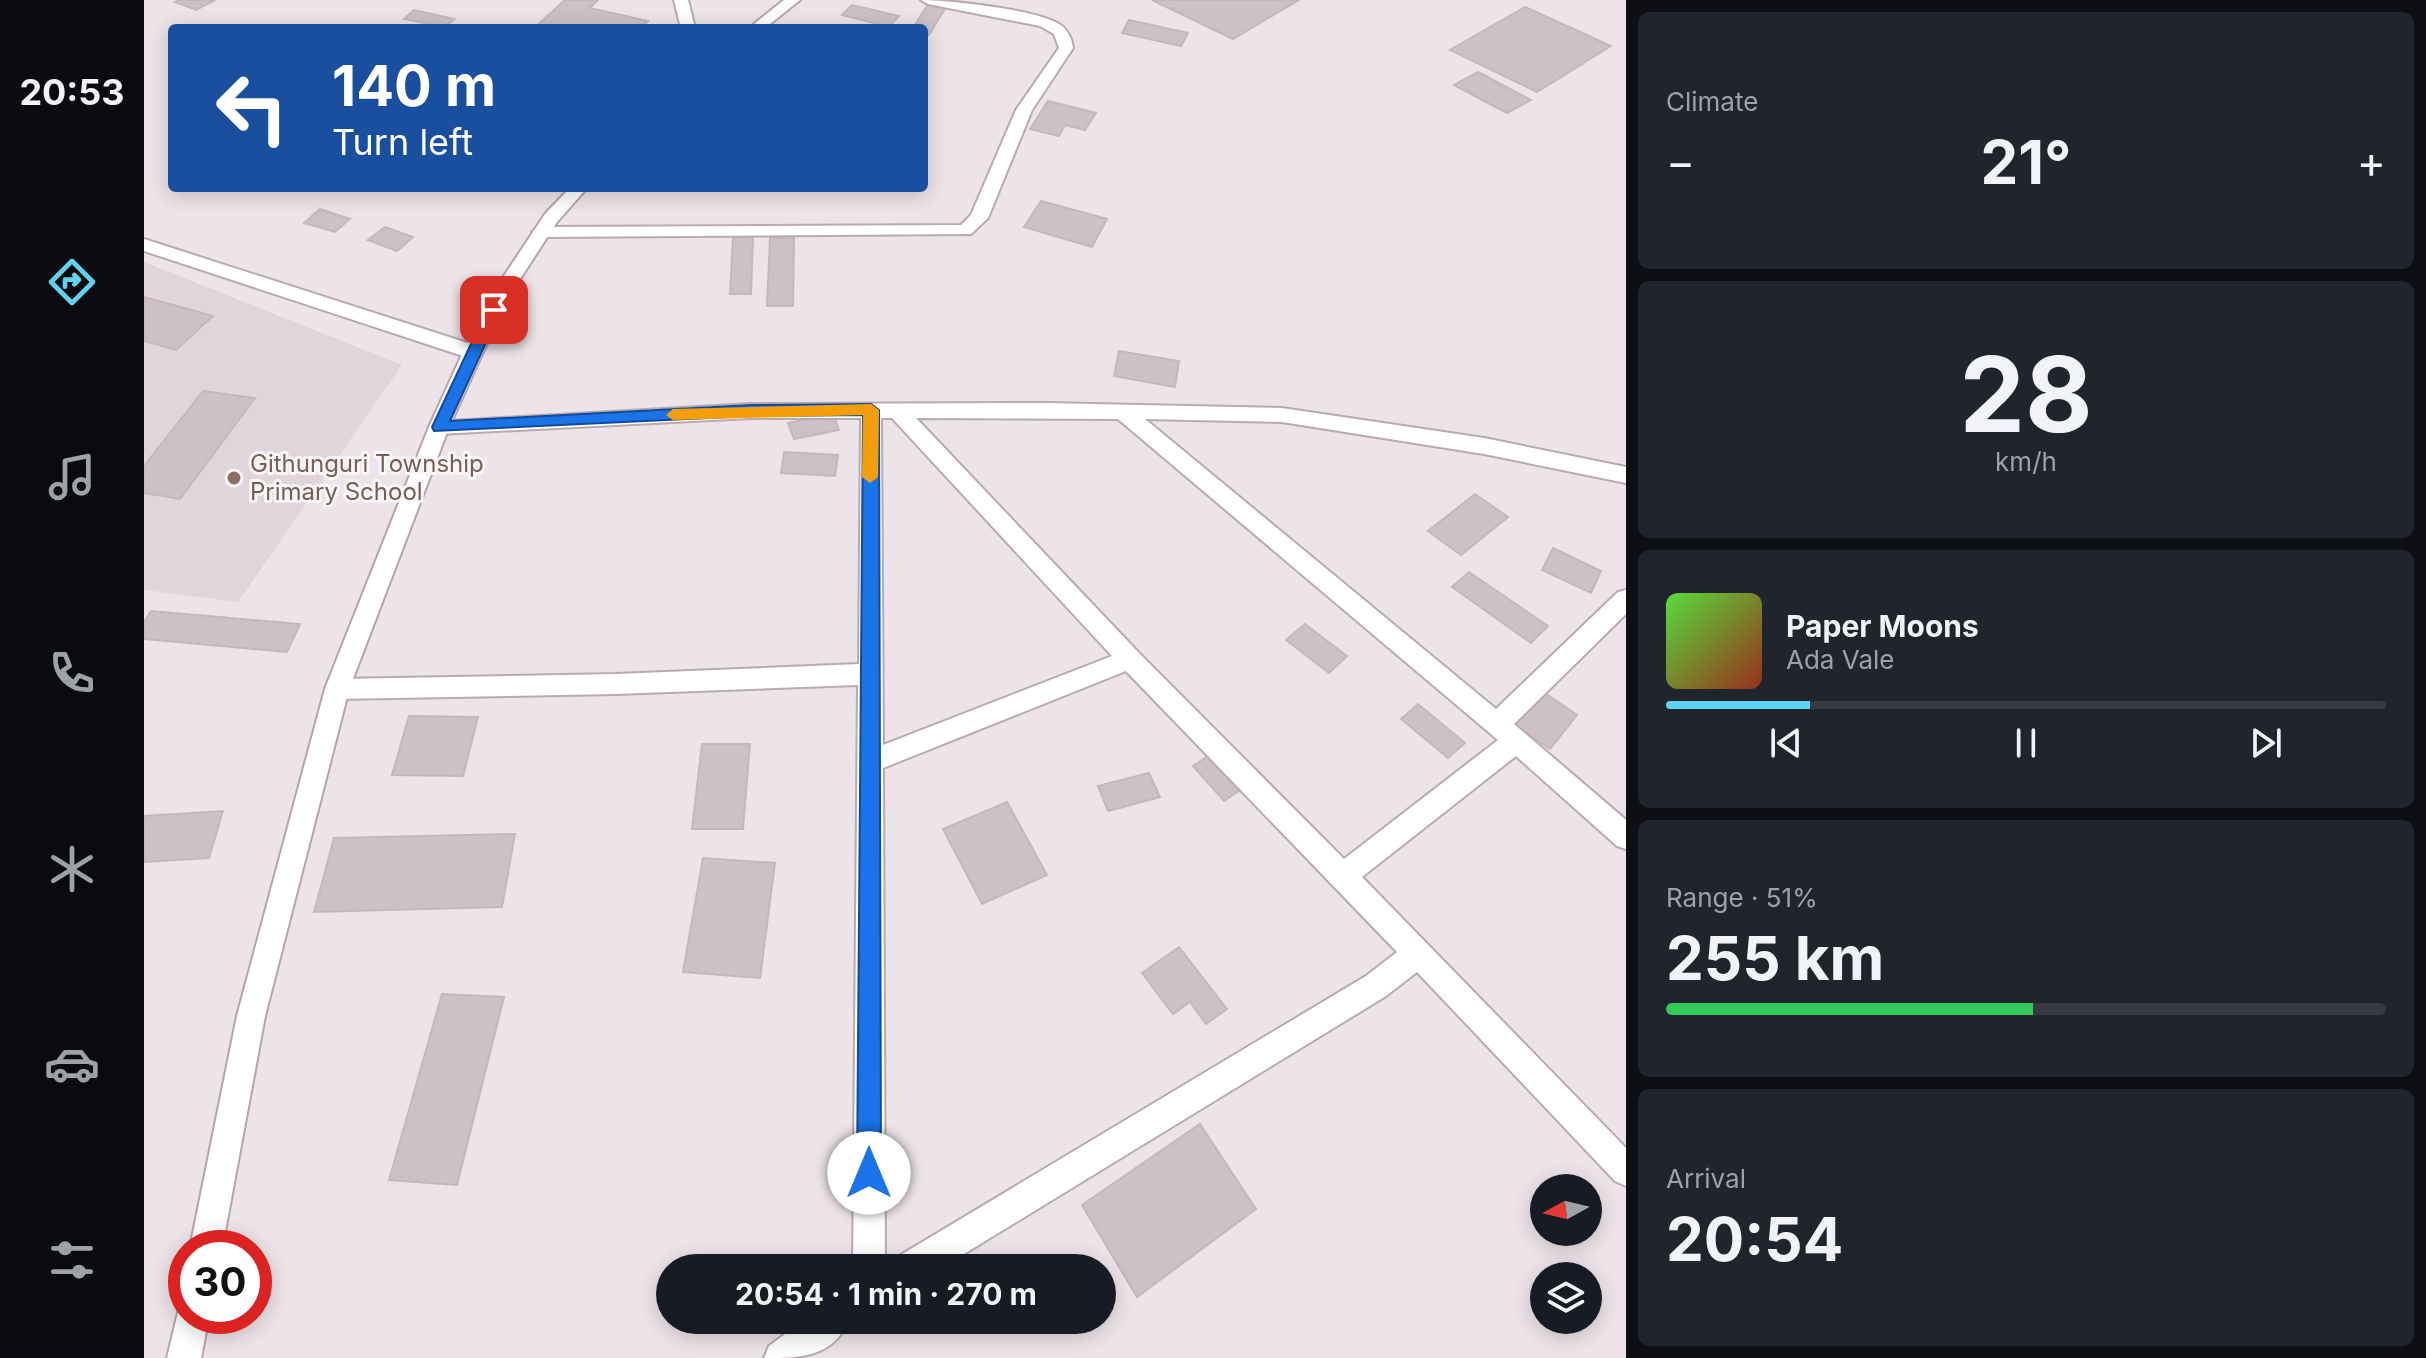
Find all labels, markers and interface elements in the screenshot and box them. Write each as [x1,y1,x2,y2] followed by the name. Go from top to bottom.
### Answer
[332,52,496,120] text: 140 m
[200,56,304,160] icon: left
[19,70,125,114] text: 20:53
[1666,86,1758,117] text: Climate
[332,120,473,164] text: Turn left
[1980,126,2072,198] text: 21°
[1666,135,1695,189] text: −
[2357,135,2386,189] text: +
[44,254,100,310] icon: directions
[460,276,528,344] pin
[472,288,516,332] icon: arrive
[1959,331,2093,457] text: 28
[1995,446,2057,477] text: km/h
[44,449,100,505] icon: music
[250,449,484,506] place label: Githunguri Township Primary School
[225,469,243,487] marker: Githunguri Township Primary School
[1786,608,1979,644] text: Paper Moons
[1786,644,1894,675] text: Ada Vale
[44,645,100,701] icon: phone
[1764,721,1808,765] icon: previous
[2004,721,2048,765] icon: pause
[2244,721,2288,765] icon: next
[44,841,100,897] icon: climate
[1666,882,1818,913] text: Range · 51%
[1666,922,1884,994] text: 255 km
[44,1036,100,1092] icon: car
[827,1131,911,1215] position arrow
[1666,1163,1746,1194] text: Arrival
[1530,1174,1602,1246] north arrow
[1530,1174,1602,1334] map controls
[1666,1203,1843,1275] text: 20:54
[168,1230,272,1334] speed limit sign: 30
[44,1232,100,1288] icon: filters
[1530,1262,1602,1334] button: layers
[735,1276,1037,1312] text: 20:54 · 1 min · 270 m

